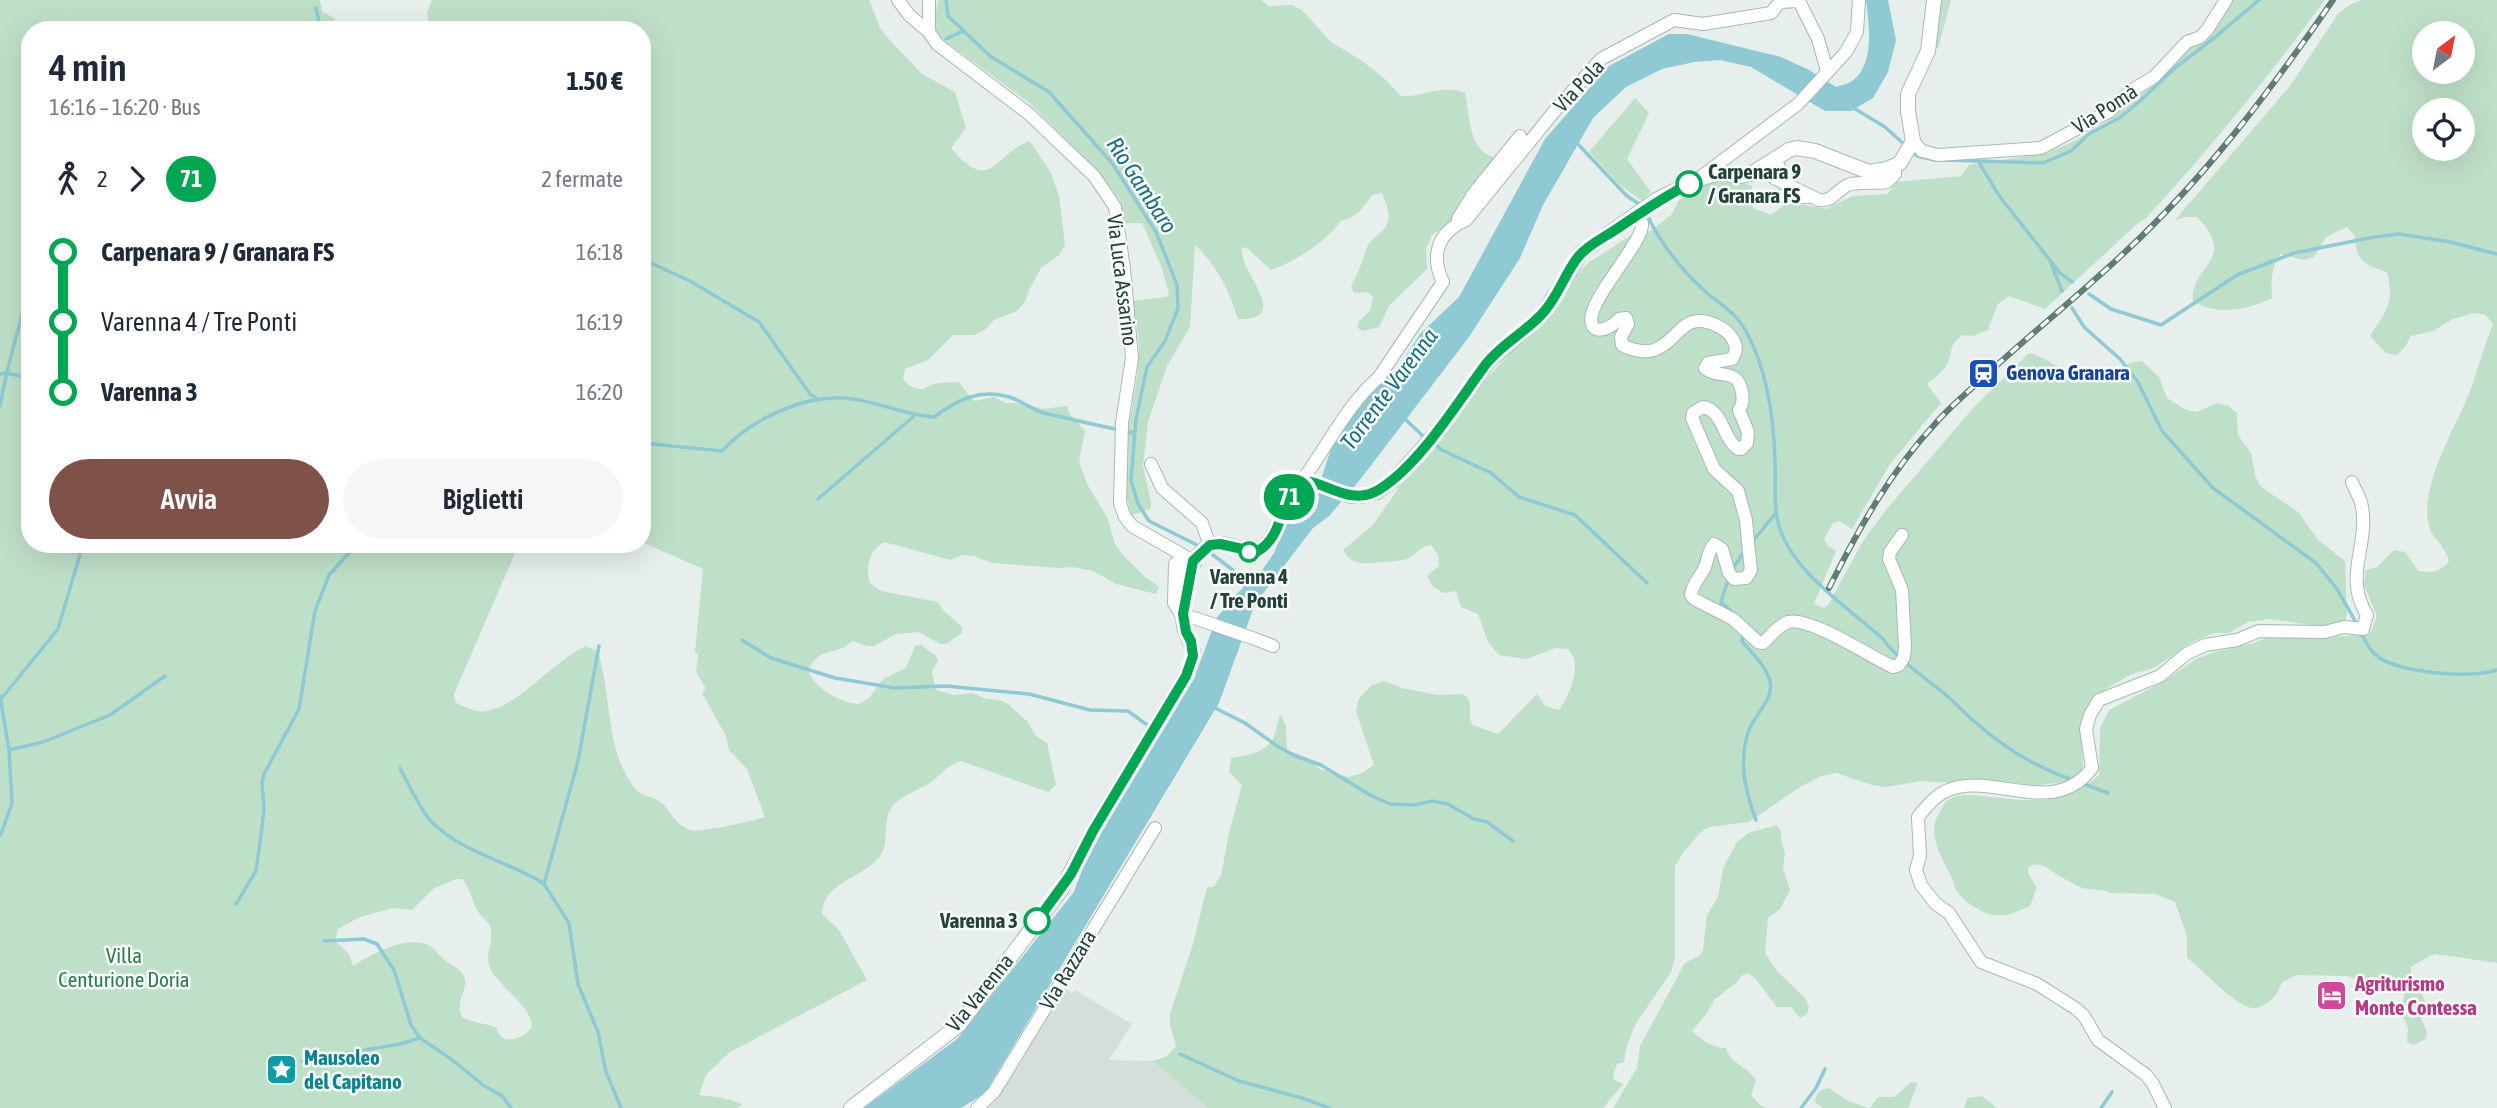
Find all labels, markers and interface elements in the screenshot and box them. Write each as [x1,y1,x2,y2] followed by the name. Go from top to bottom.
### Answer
[2412,21,2474,84] north arrow
[2412,21,2475,161] map controls
[49,46,127,89] text: 4 min
[1548,54,1609,117] street label: Via Pola
[566,66,623,96] text: 1.50 €
[2067,78,2141,138] street label: Via Pomà
[49,94,201,120] text: 16:16 – 16:20 · Bus
[2412,98,2475,161] button: locate
[1101,132,1183,238] water label: Rio Gambaro
[1708,159,1801,207] place label: Carpenara 9 / Granara FS
[49,160,87,198] icon: walk
[118,160,156,198] icon: forward
[180,165,202,192] text: 71
[97,166,108,192] text: 2
[541,166,623,192] text: 2 fermate
[1676,171,1702,197] marker: Carpenara 9 / Granara FS
[1103,213,1143,347] street label: Via Luca Assarino
[101,237,334,267] text: Carpenara 9 / Granara FS
[576,239,623,265] text: 16:18
[101,307,297,337] text: Varenna 4 / Tre Ponti
[576,309,623,335] text: 16:19
[1335,323,1443,455] water label: Torrente Varenna
[1966,356,2000,390] station icon: Genova Granara
[2006,360,2130,384] place label: Genova Granara
[101,377,198,407] text: Varenna 3
[576,379,623,405] text: 16:20
[49,459,329,539] button: Avvia
[343,459,623,539] button: Biglietti
[1258,474,1320,520] line badge: 71
[1278,483,1300,510] text: 71
[1239,542,1259,562] marker: Varenna 4 / Tre Ponti
[1209,564,1288,612] place label: Varenna 4 / Tre Ponti
[939,908,1018,932] place label: Varenna 3
[1024,908,1050,934] marker: Varenna 3
[1034,925,1100,1014] street label: Via Razzara
[58,943,190,991] park label: Villa Centurione Doria
[941,949,1018,1036] street label: Via Varenna
[2354,971,2477,1019] place label: Agriturismo Monte Contessa
[2315,979,2349,1013] hotel icon: Agriturismo Monte Contessa
[304,1045,402,1093] place label: Mausoleo del Capitano
[264,1053,298,1087] place icon: Mausoleo del Capitano

